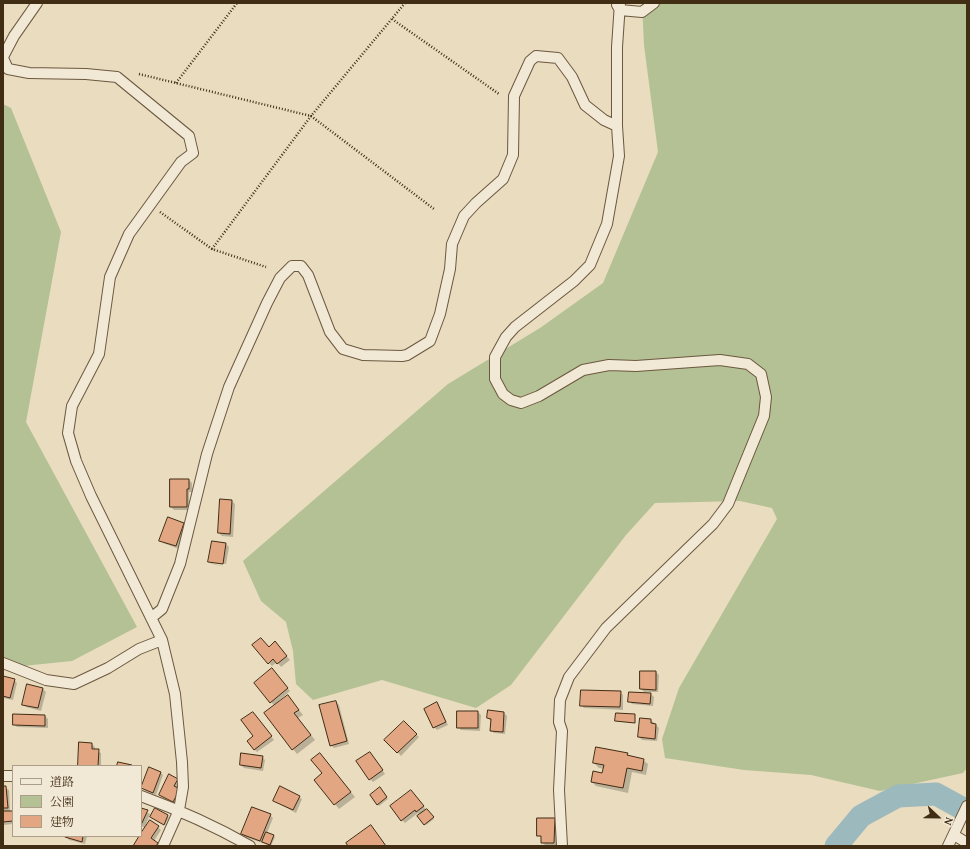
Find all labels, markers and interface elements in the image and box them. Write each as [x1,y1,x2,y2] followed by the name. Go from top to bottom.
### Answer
[12,765,142,837] legend
[50,773,74,790] text: 道路
[50,793,74,810] text: 公園
[918,797,958,837] north arrow
[50,813,74,830] text: 建物
[940,815,958,828] text: N

